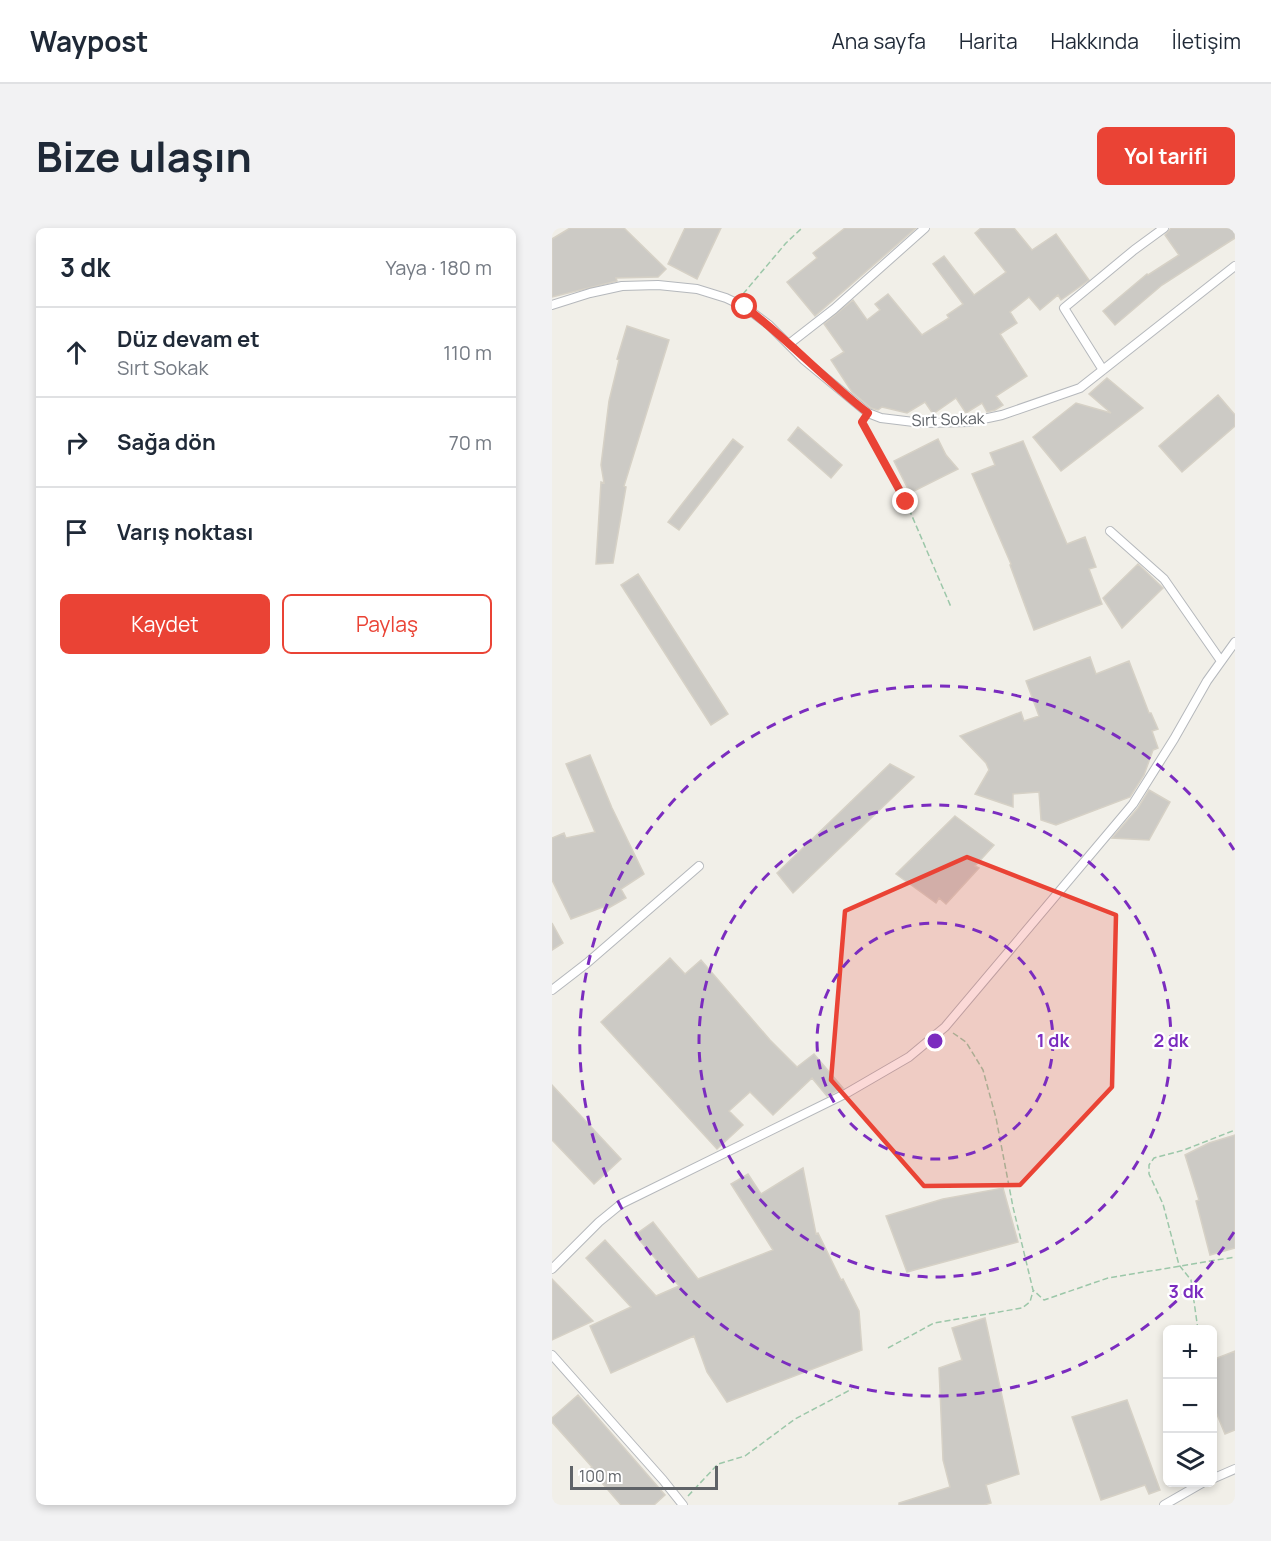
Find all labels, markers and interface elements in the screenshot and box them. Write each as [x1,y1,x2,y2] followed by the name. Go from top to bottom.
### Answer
[30,22,149,60] text: Waypost
[832,27,926,55] text: Ana sayfa
[959,27,1018,55] text: Harita
[1051,27,1139,55] text: Hakkında
[1172,27,1241,55] text: İletişim
[36,127,252,185] text: Bize ulaşın
[1097,127,1235,185] button: Yol tarifi
[60,249,110,285] text: 3 dk
[386,254,492,281] text: Yaya · 180 m
[731,293,757,319] route start
[117,324,260,354] text: Düz devam et
[60,336,93,369] icon: ahead
[443,339,492,366] text: 110 m
[117,354,208,381] text: Sırt Sokak
[911,407,986,431] street label: Sırt Sokak
[60,426,93,459] icon: right
[117,427,216,457] text: Sağa dön
[449,429,492,456] text: 70 m
[892,488,918,514] route end
[60,516,93,549] icon: arrive
[117,517,253,547] text: Varış noktası
[60,594,270,654] button: Kaydet
[282,594,492,654] button: Paylaş
[1037,1028,1070,1052] text: 1 dk
[1153,1028,1190,1052] text: 2 dk
[925,1031,945,1051] centre of rings
[1169,1279,1205,1303] text: 3 dk
[1163,1325,1217,1487] map controls
[1163,1325,1217,1379] button: +
[1163,1379,1217,1433] button: −
[1163,1433,1217,1487] button: layers
[570,1463,718,1490] scale bar
[579,1465,622,1487] text: 100 m

